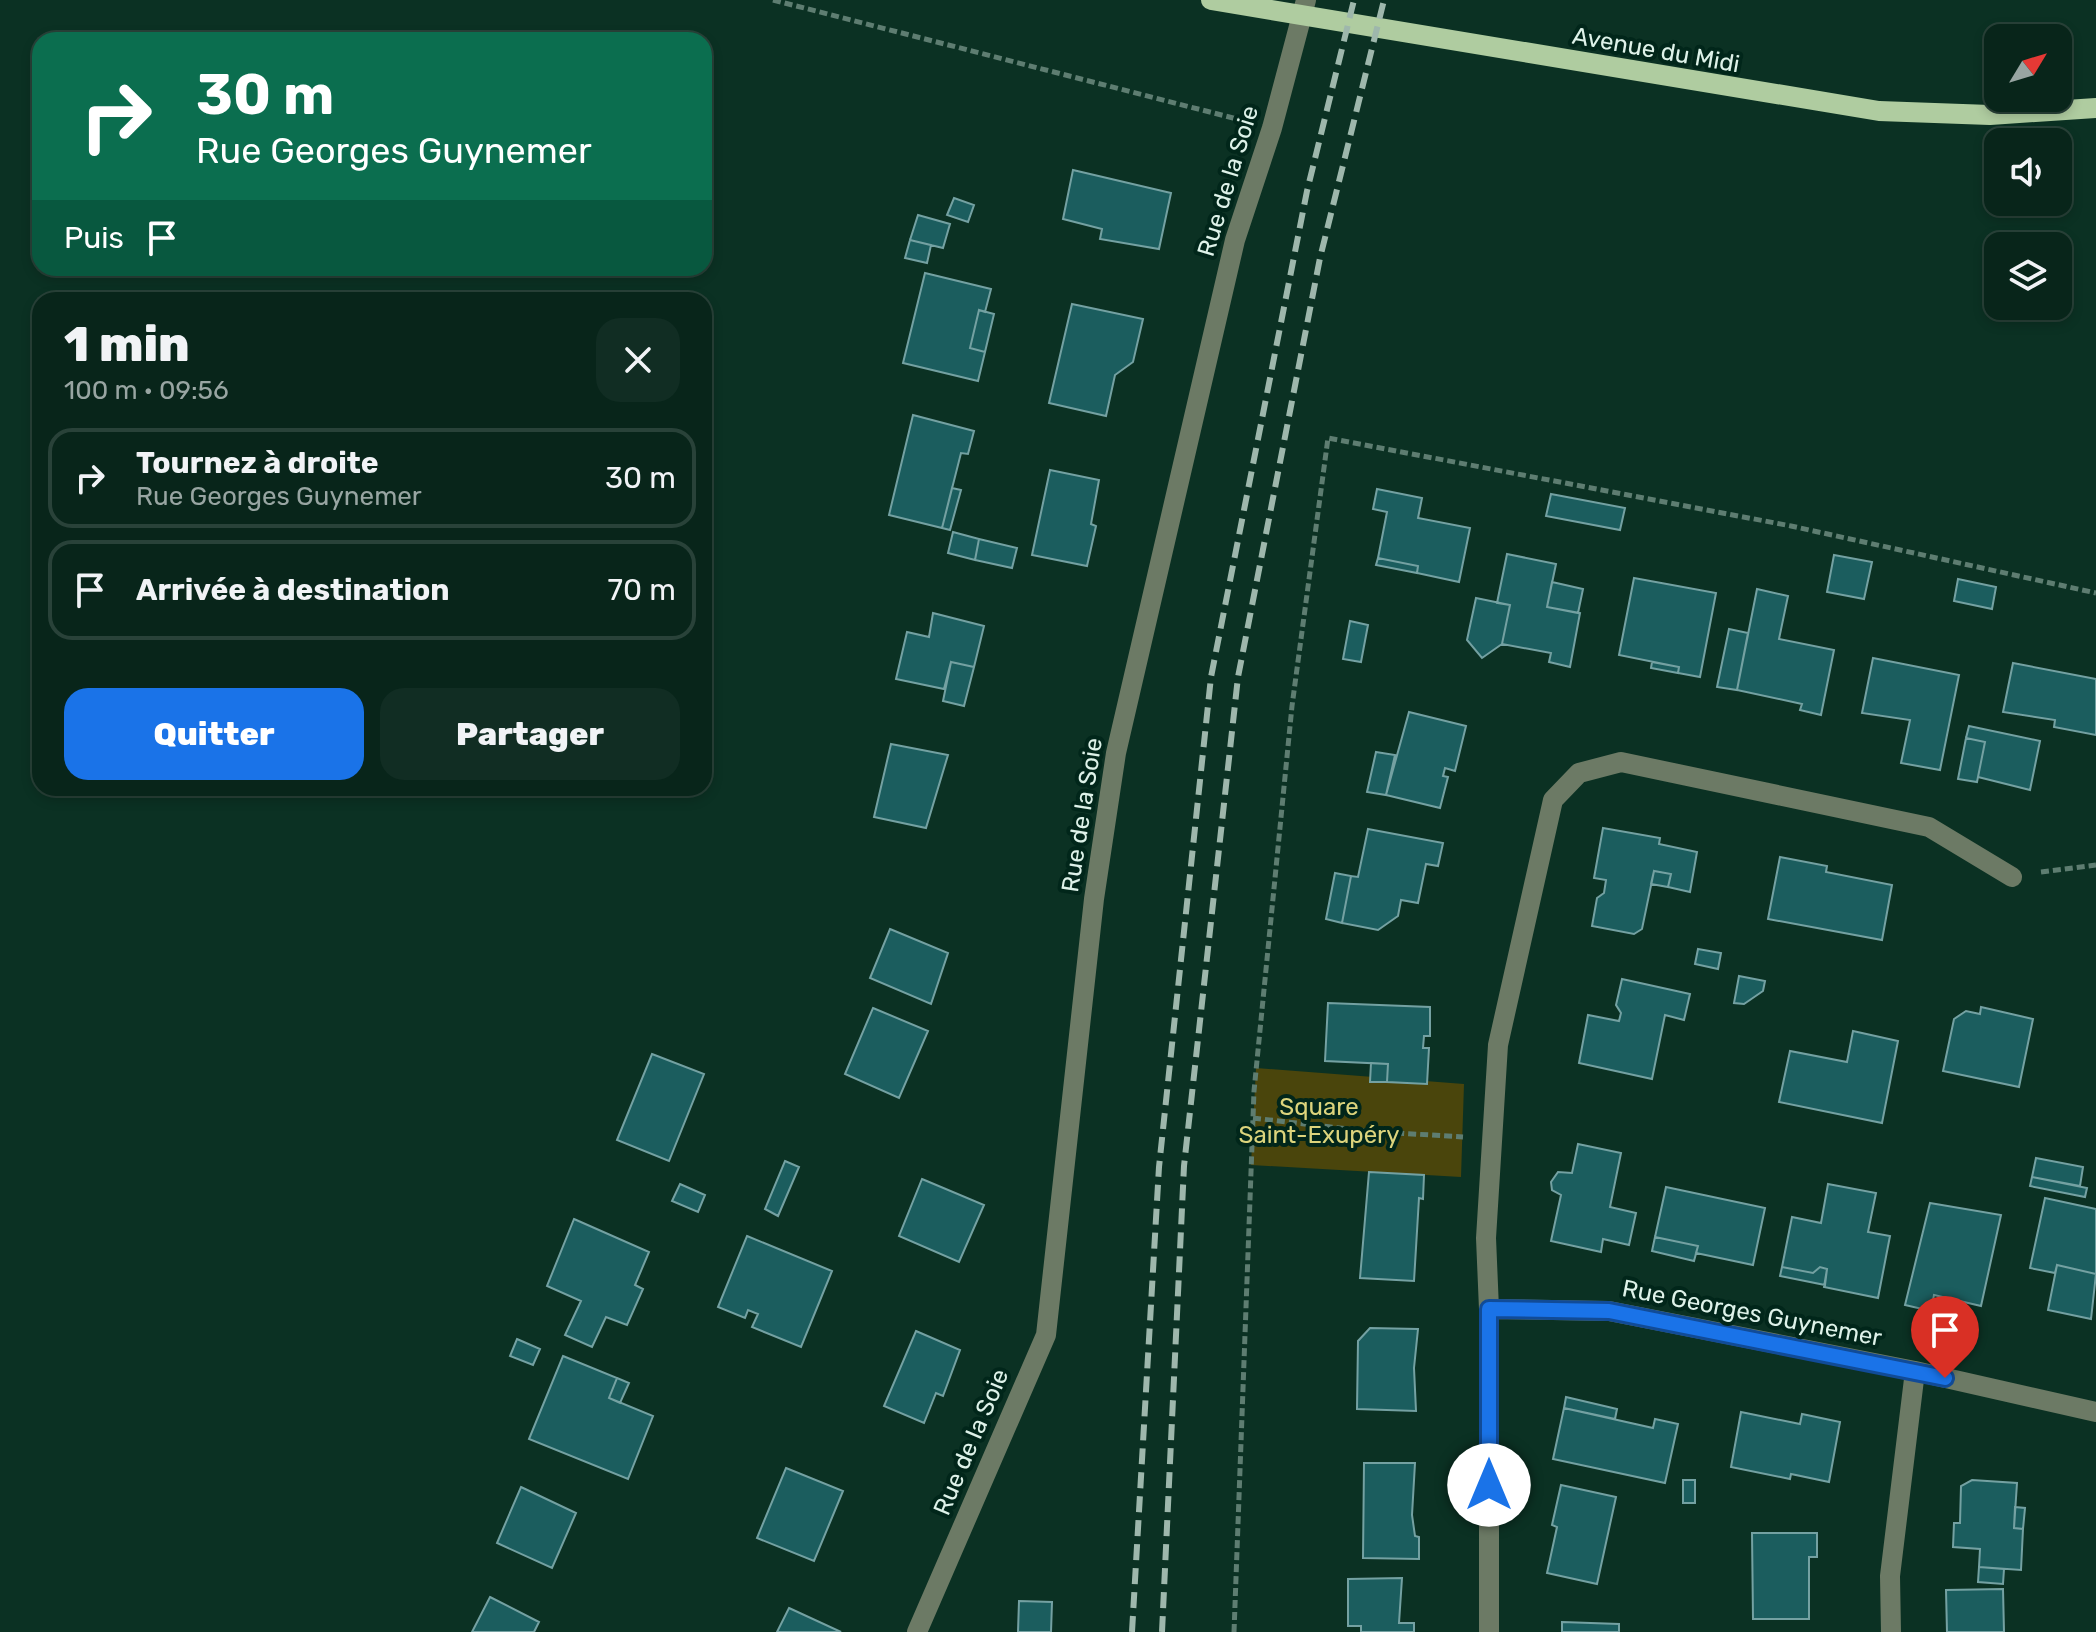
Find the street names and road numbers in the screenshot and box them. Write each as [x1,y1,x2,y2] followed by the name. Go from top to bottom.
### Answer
[1570,21,1742,79] street label: Avenue du Midi
[1192,102,1264,260] street label: Rue de la Soie
[1056,736,1108,894] street label: Rue de la Soie
[1620,1274,1884,1352] street label: Rue Georges Guynemer
[928,1365,1014,1519] street label: Rue de la Soie

